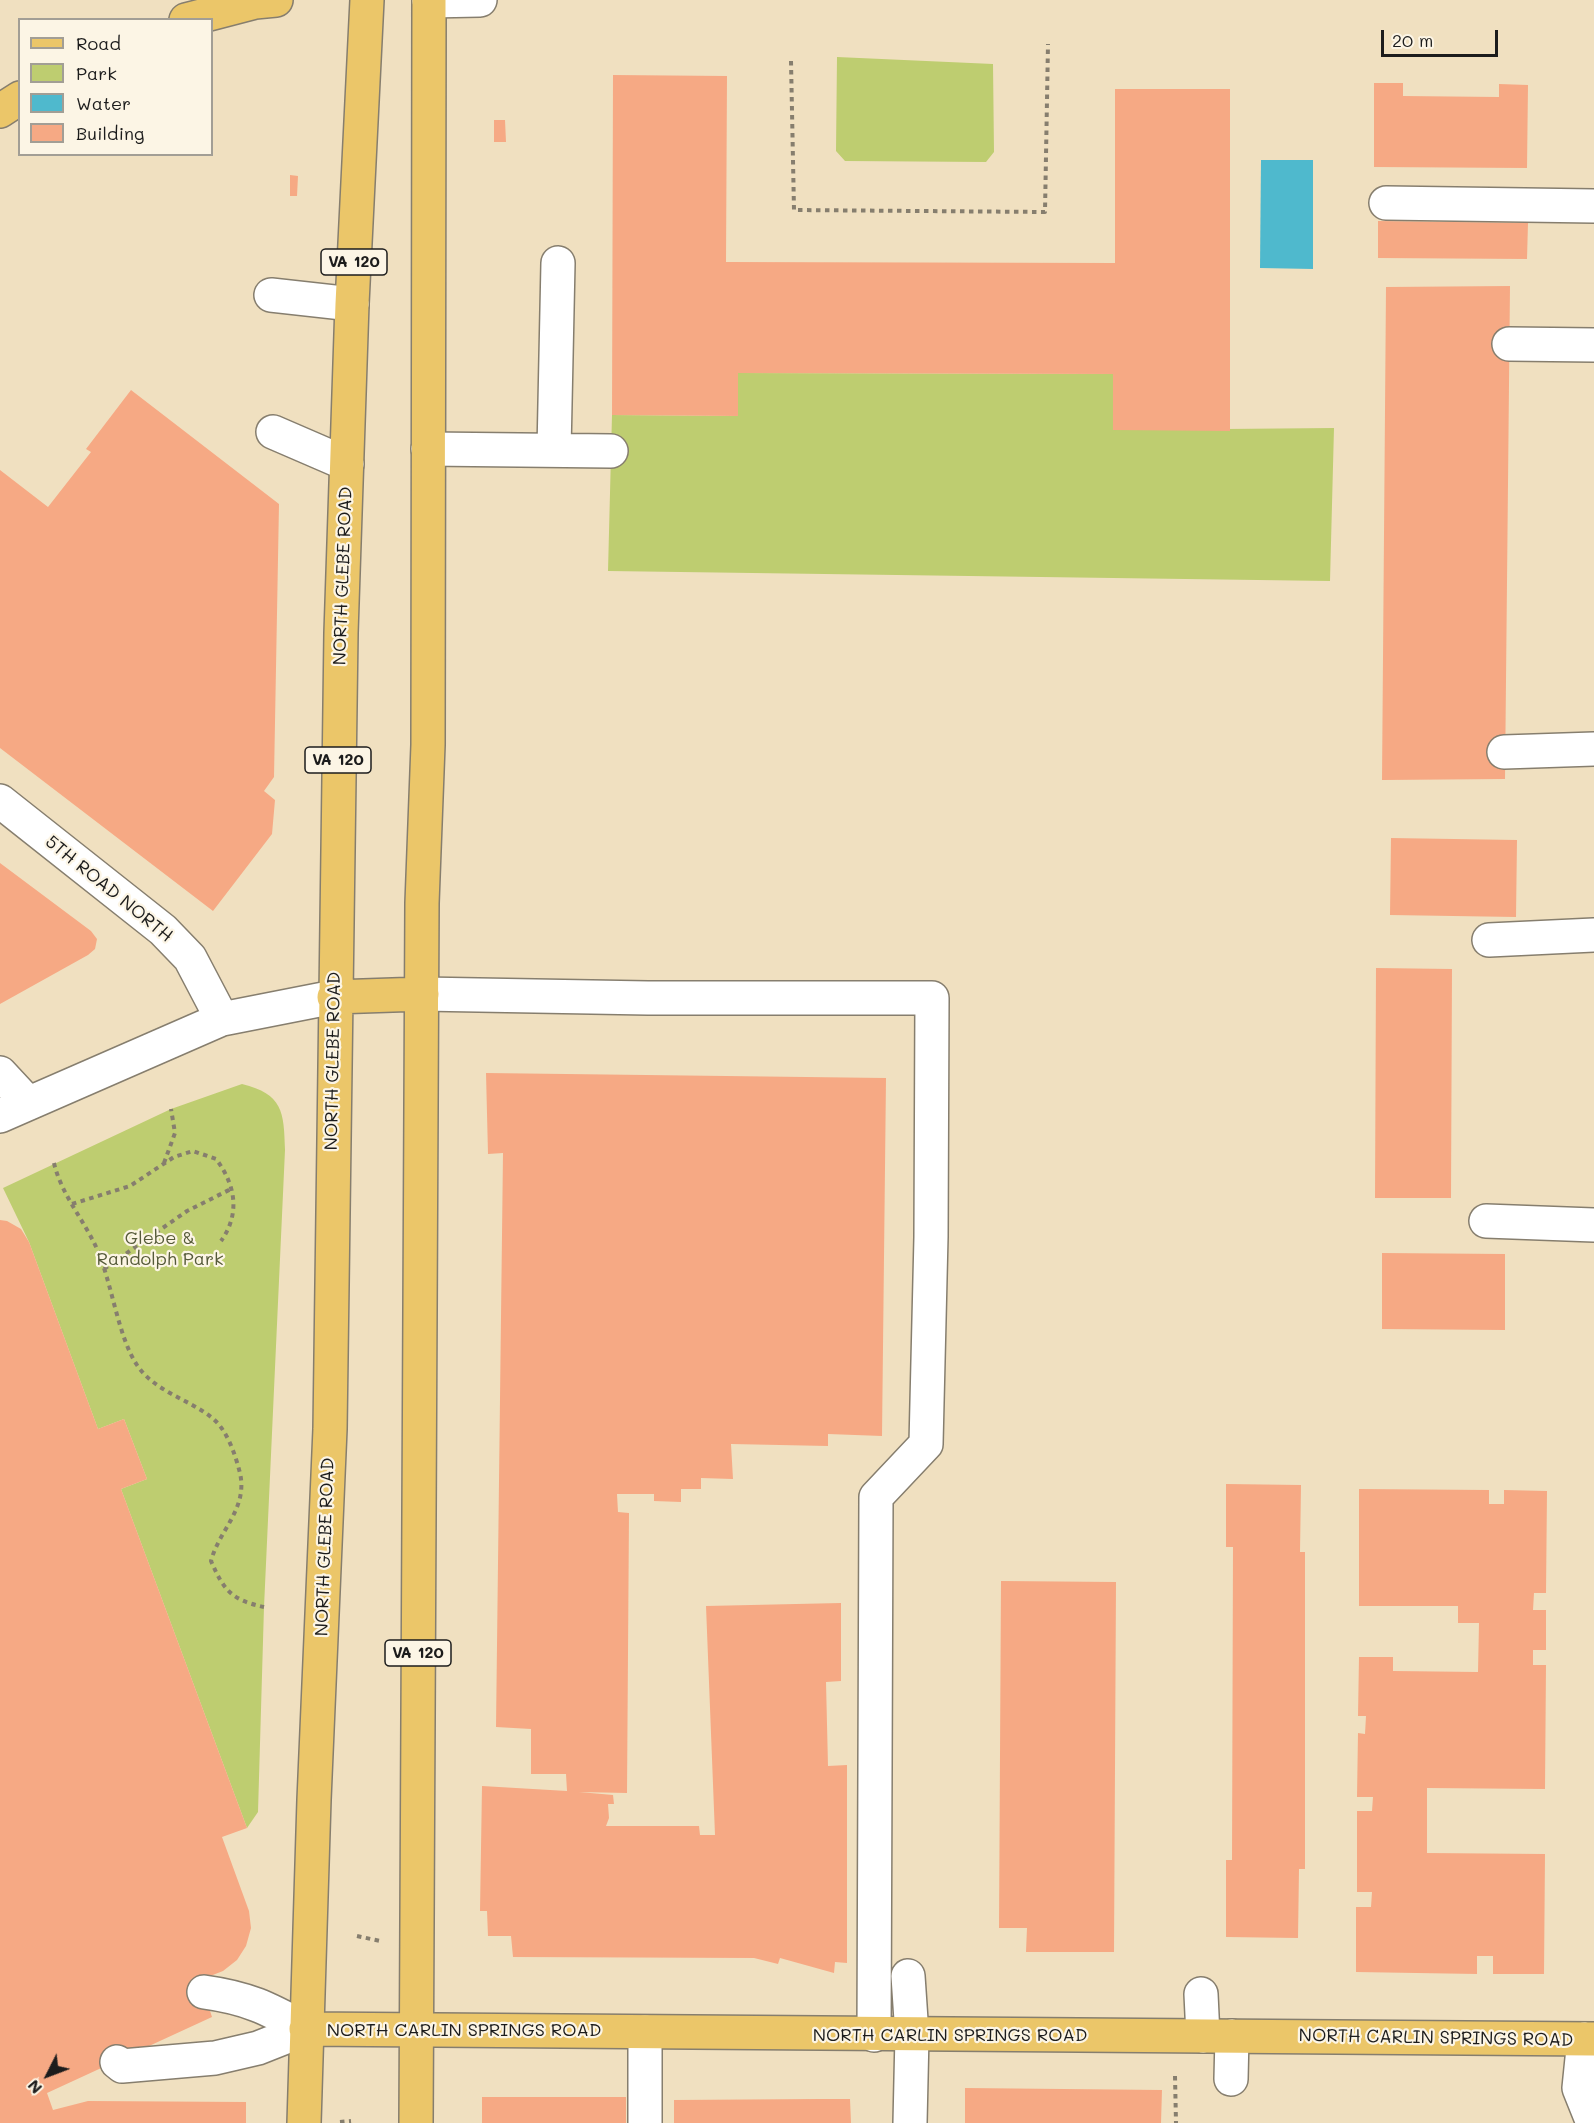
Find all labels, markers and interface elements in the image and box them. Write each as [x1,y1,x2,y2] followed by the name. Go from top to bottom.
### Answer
[18,18,213,156] legend
[1384,18,1501,56] scale bar
[1392,28,1433,52] text: 20 m
[76,31,121,55] text: Road
[76,61,117,85] text: Park
[76,91,131,115] text: Water
[76,121,144,145] text: Building
[321,249,387,275] road number: VA 120
[329,486,357,666] street label: NORTH GLEBE ROAD
[305,747,371,773] road number: VA 120
[41,831,177,947] street label: 5TH ROAD NORTH
[321,971,345,1151] street label: NORTH GLEBE ROAD
[96,1227,224,1270] park label: Glebe & Randolph Park
[311,1457,339,1637] street label: NORTH GLEBE ROAD
[385,1640,451,1666] road number: VA 120
[327,2019,601,2041] street label: NORTH CARLIN SPRINGS ROAD
[813,2024,1087,2046] street label: NORTH CARLIN SPRINGS ROAD
[1299,2025,1573,2051] street label: NORTH CARLIN SPRINGS ROAD
[18,2045,78,2105] north arrow
[22,2076,46,2099] text: N

